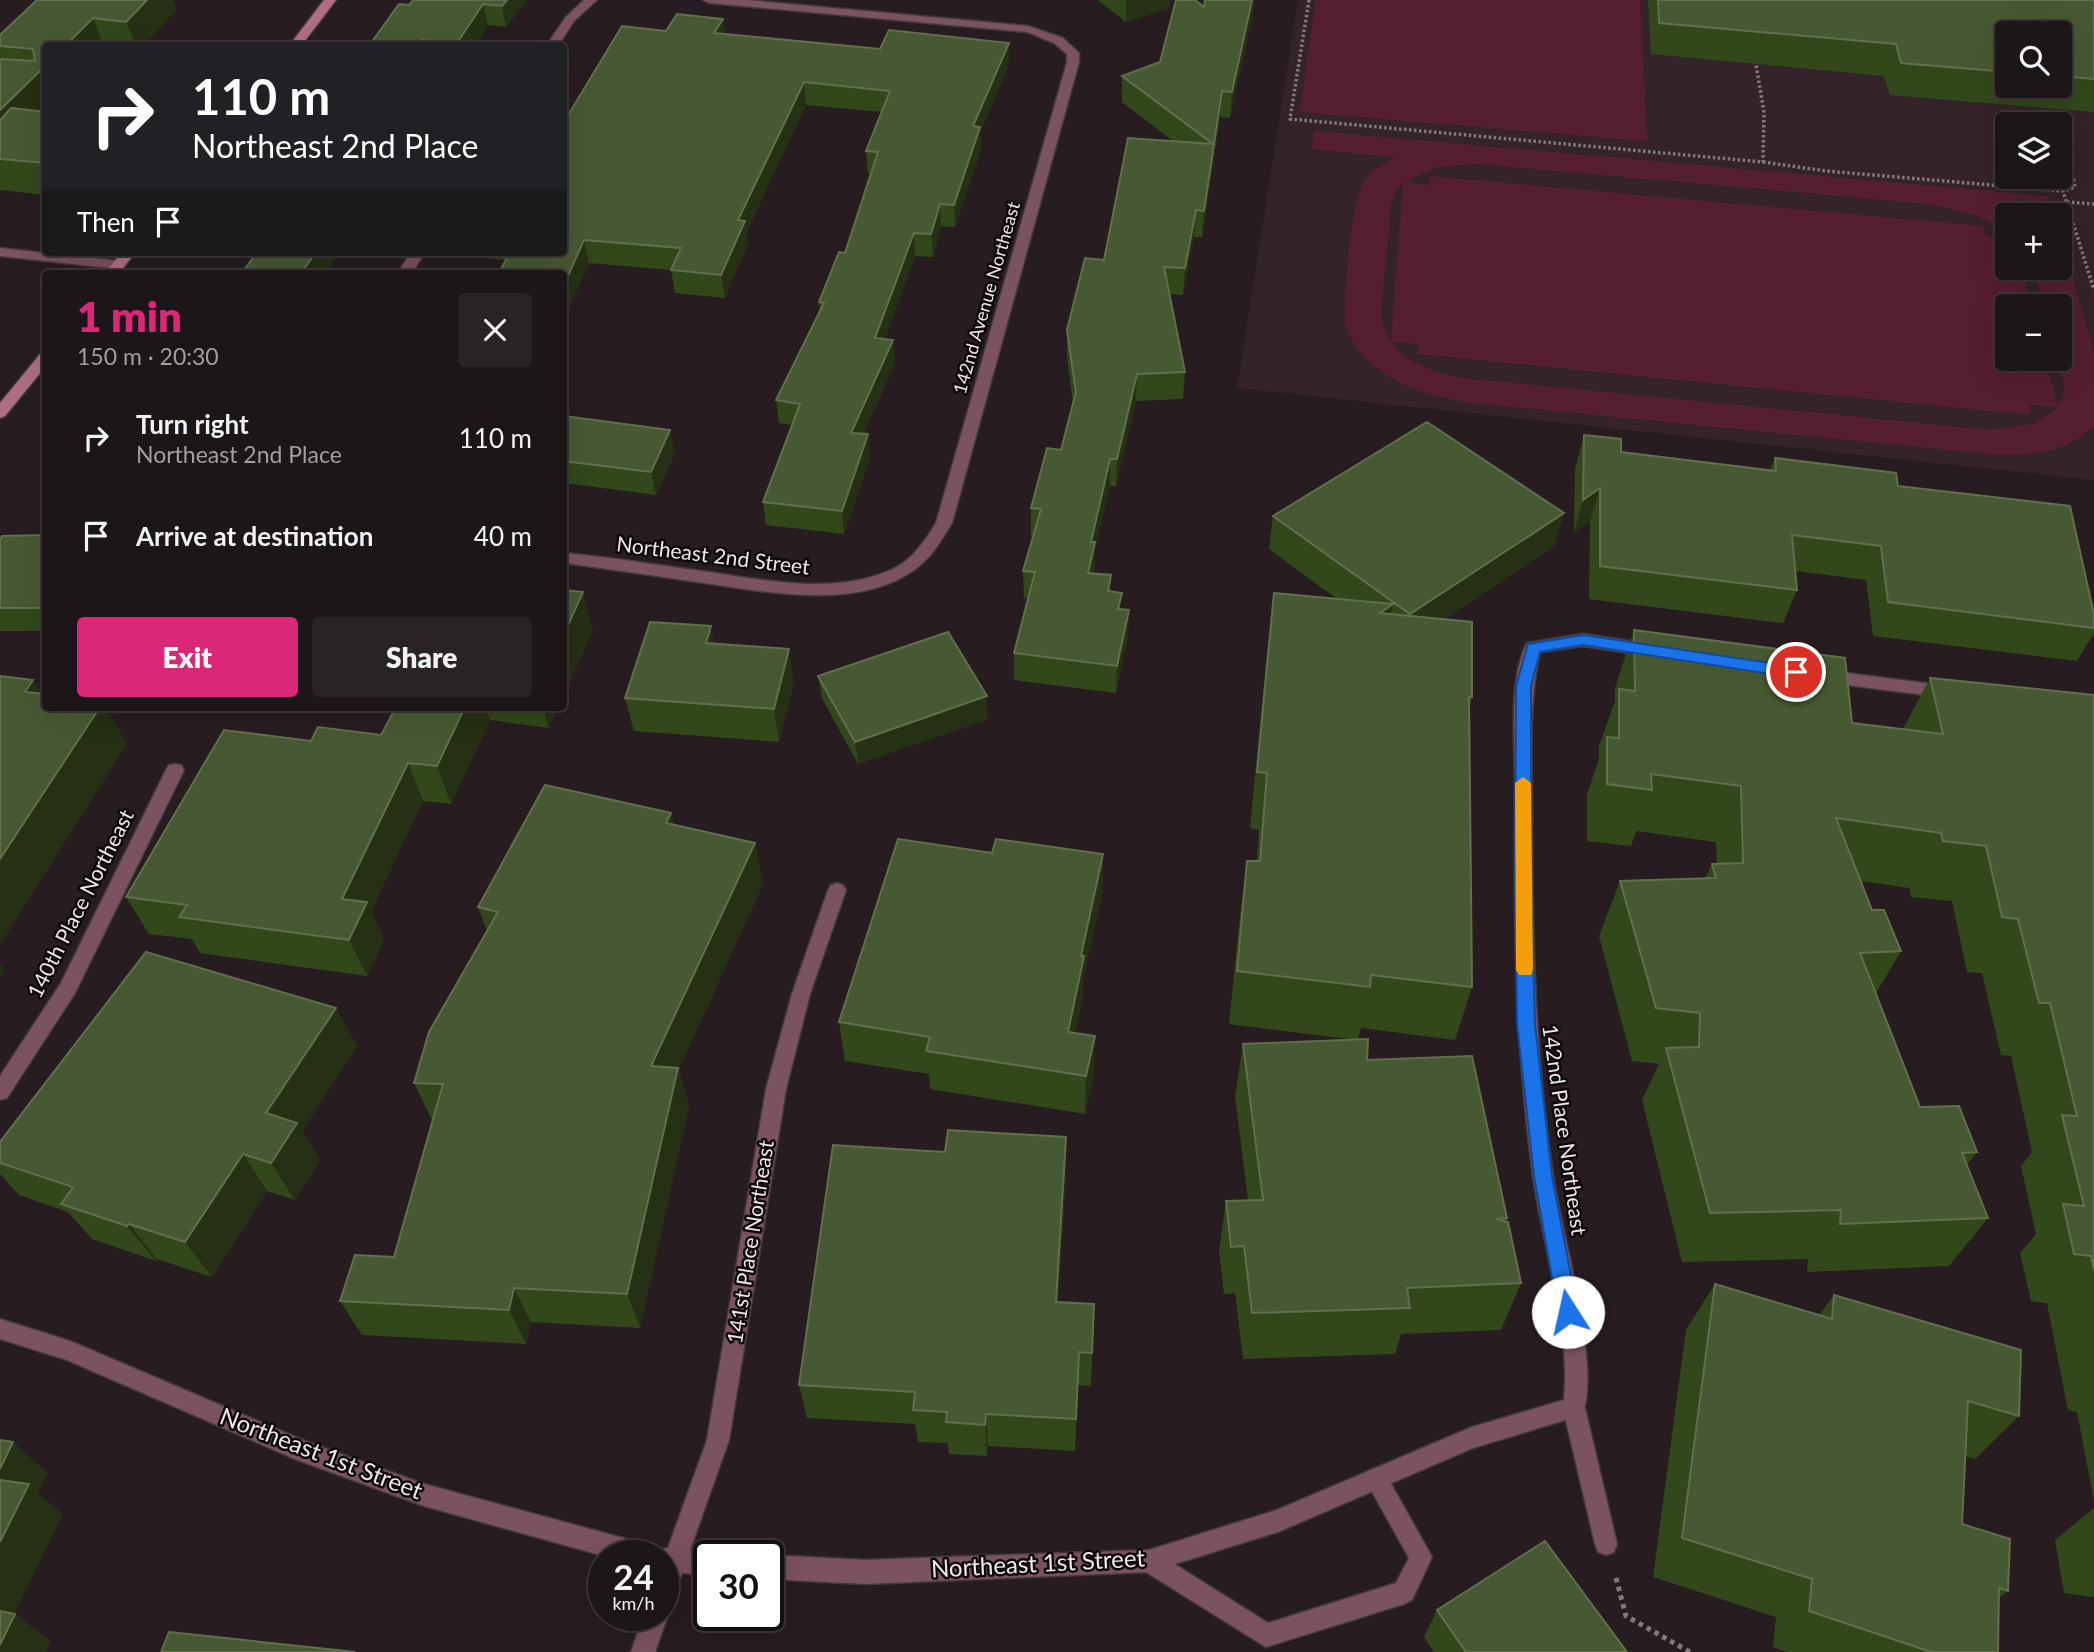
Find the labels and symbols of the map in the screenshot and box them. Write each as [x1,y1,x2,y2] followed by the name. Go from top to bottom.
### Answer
[948,198,1024,396] street label: 142nd Avenue Northeast
[615,530,812,579] street label: Northeast 2nd Street
[1766,642,1826,702] pin
[21,805,138,1002] street label: 140th Place Northeast
[1538,1023,1593,1237] street label: 142nd Place Northeast
[721,1138,778,1345] street label: 141st Place Northeast
[1531,1275,1605,1349] position arrow
[216,1401,427,1505] street label: Northeast 1st Street
[693,1540,784,1631] speed limit sign: 30
[930,1542,1146,1583] street label: Northeast 1st Street

